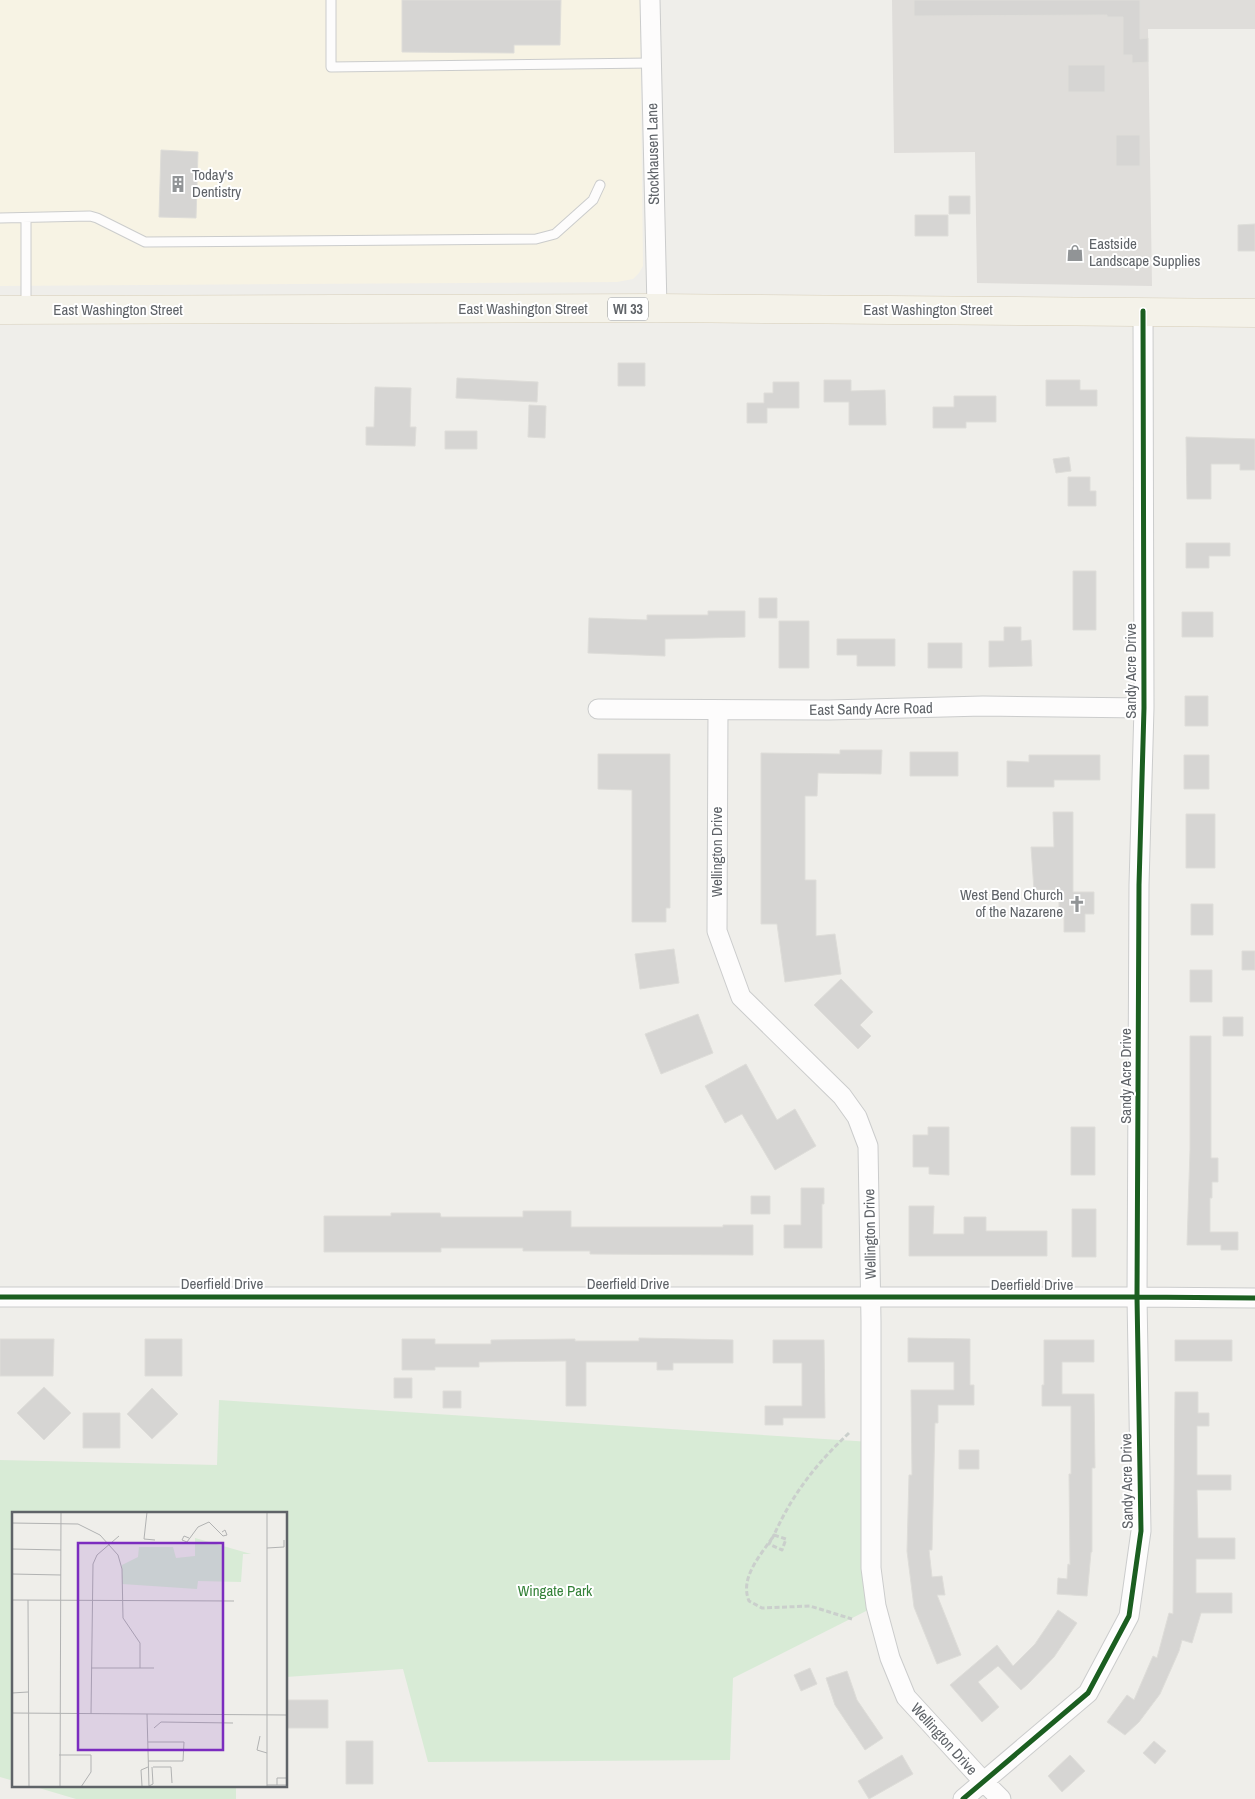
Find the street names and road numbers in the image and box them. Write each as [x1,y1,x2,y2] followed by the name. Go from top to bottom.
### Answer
[641,103,664,205] street label: Stockhausen Lane
[458,298,588,319] street label: East Washington Street
[608,298,648,320] road number: WI 33
[53,299,183,320] street label: East Washington Street
[863,299,993,320] street label: East Washington Street
[1120,623,1141,719] street label: Sandy Acre Drive
[809,697,933,720] street label: East Sandy Acre Road
[706,806,727,897] street label: Wellington Drive
[1115,1028,1136,1124] street label: Sandy Acre Drive
[858,1188,881,1280] street label: Wellington Drive
[181,1273,264,1294] street label: Deerfield Drive
[587,1273,670,1294] street label: Deerfield Drive
[991,1274,1074,1295] street label: Deerfield Drive
[1115,1433,1138,1529] street label: Sandy Acre Drive
[906,1698,983,1780] street label: Wellington Drive

